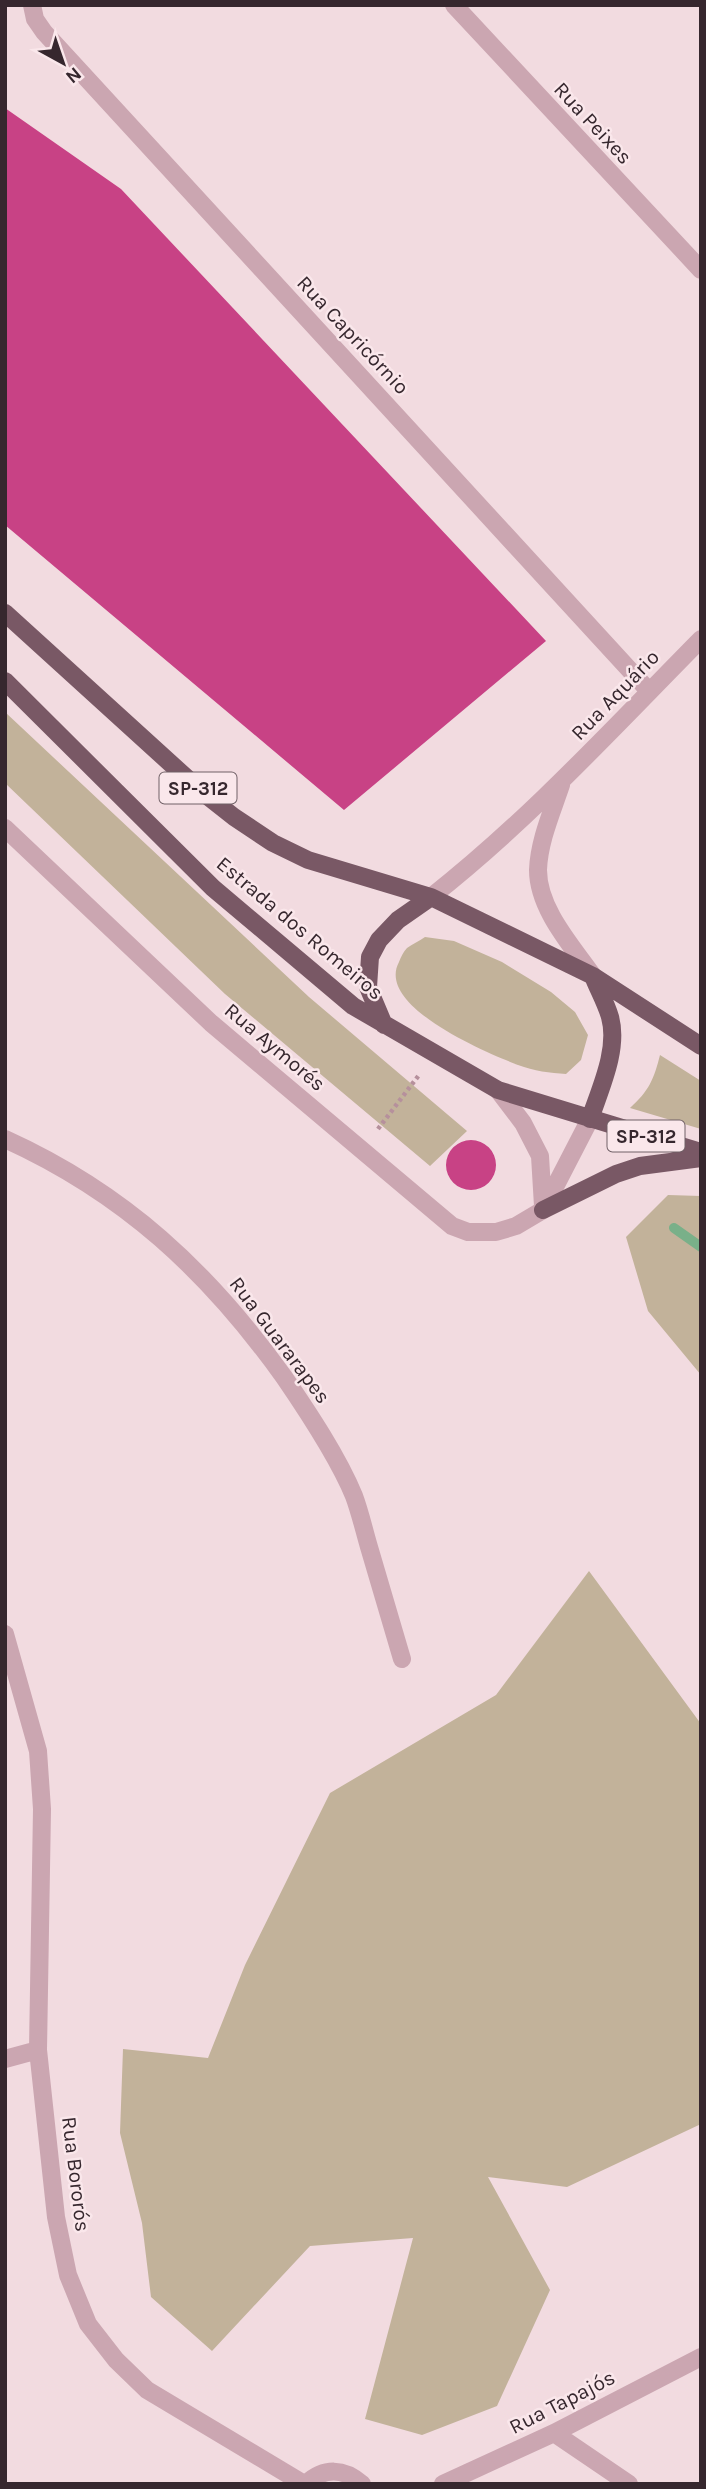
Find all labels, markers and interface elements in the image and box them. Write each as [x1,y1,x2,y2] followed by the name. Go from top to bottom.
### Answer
[28,28,98,98] north arrow
[61,62,86,88] text: N
[549,77,637,169] street label: Rua Peixes
[292,271,414,399] street label: Rua Capricórnio
[566,645,664,745] street label: Rua Aquário
[160,772,236,804] road number: SP-312
[212,851,388,1005] street label: Estrada dos Romeiros
[220,998,330,1096] street label: Rua Aymorés
[608,1120,684,1152] road number: SP-312
[225,1272,335,1408] street label: Rua Guararapes
[57,2115,95,2233] street label: Rua Bororós
[505,2365,619,2439] street label: Rua Tapajós

